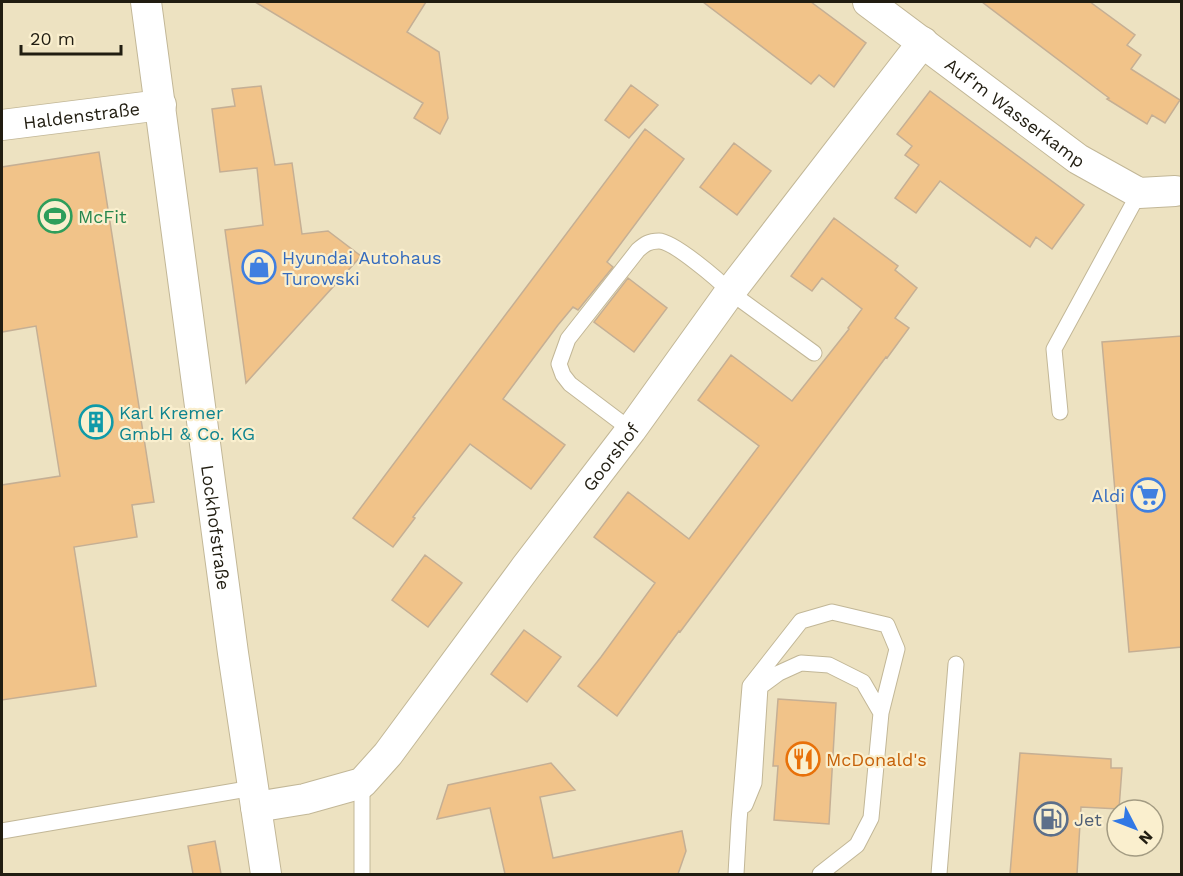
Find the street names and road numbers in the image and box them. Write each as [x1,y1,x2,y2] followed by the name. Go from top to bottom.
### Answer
[941,53,1089,171] street label: Auf'm Wasserkamp
[22,97,141,133] street label: Haldenstraße
[578,419,643,495] street label: Goorshof
[197,463,235,591] street label: Lockhofstraße

